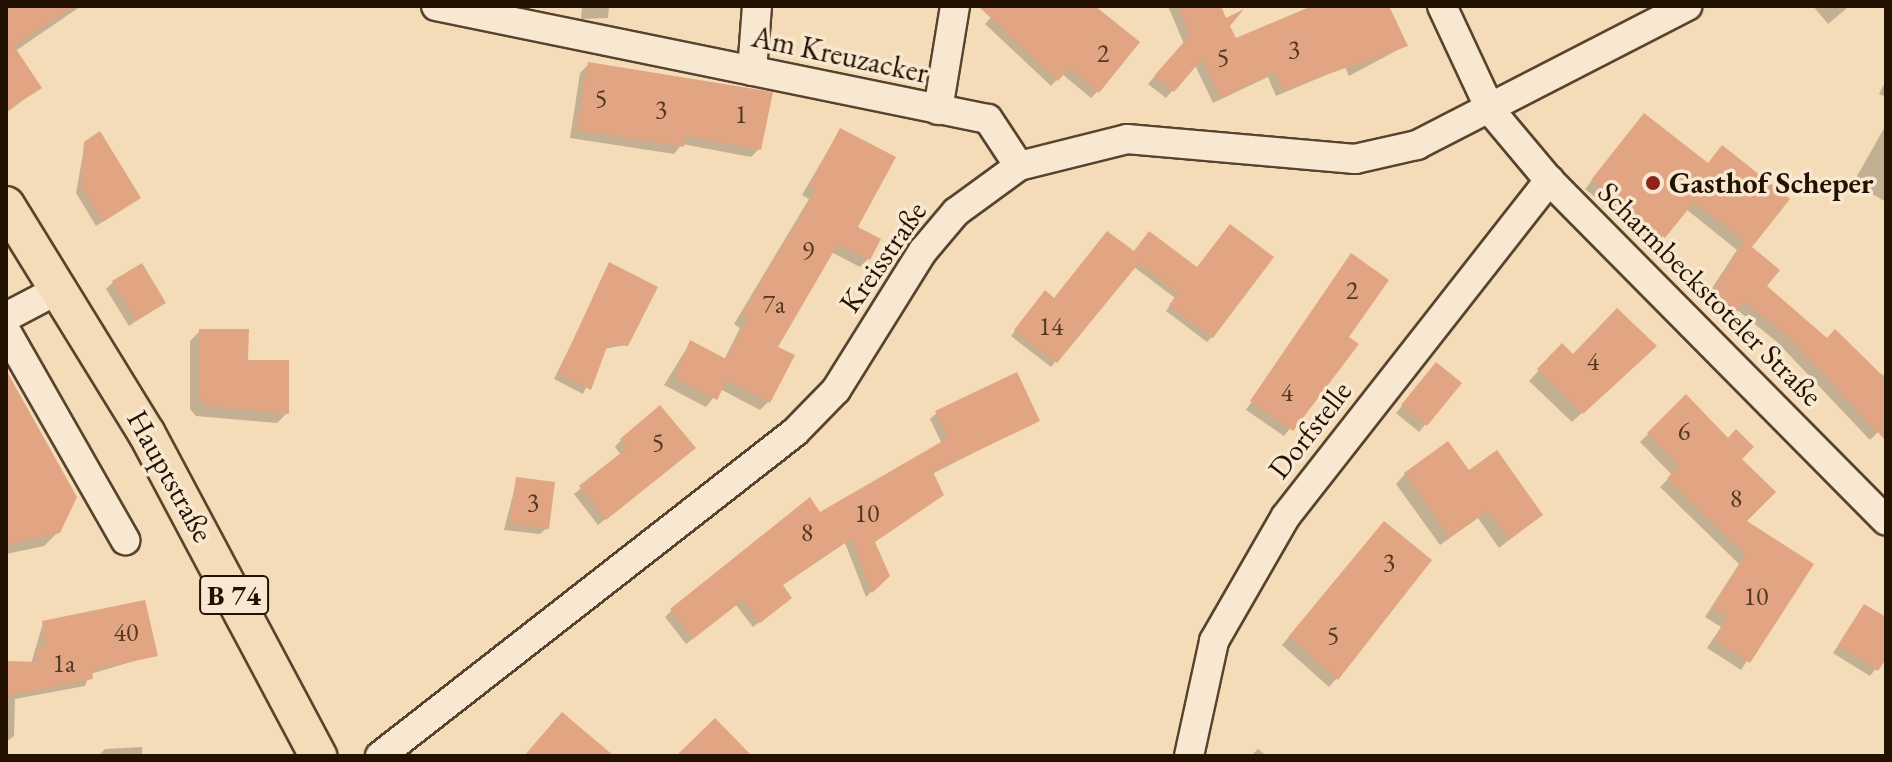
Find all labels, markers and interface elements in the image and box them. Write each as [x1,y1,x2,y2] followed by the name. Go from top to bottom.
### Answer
[749,19,931,91] street label: Am Kreuzacker
[1288,34,1300,66] house number: 3
[1097,38,1109,70] house number: 2
[1217,42,1229,74] house number: 5
[595,83,607,115] house number: 5
[655,94,667,126] house number: 3
[735,99,747,131] house number: 1
[1669,165,1874,201] place label: Gasthof Scheper
[1590,174,1830,414] street label: Scharmbeckstoteler Straße
[1644,174,1662,192] marker: Gasthof Scheper
[832,195,934,319] street label: Kreisstraße
[802,236,814,268] house number: 9
[1346,275,1358,307] house number: 2
[763,289,785,321] house number: 7a
[1039,311,1063,343] house number: 14
[1587,346,1599,378] house number: 4
[1261,374,1359,486] street label: Dorfstelle
[1281,377,1293,409] house number: 4
[119,404,221,548] street label: Hauptstraße
[1678,416,1690,448] house number: 6
[652,427,664,459] house number: 5
[1730,483,1742,515] house number: 8
[527,487,539,519] house number: 3
[855,498,879,530] house number: 10
[801,517,813,549] house number: 8
[1383,547,1395,579] house number: 3
[198,571,270,619] road number: B 74
[1744,581,1768,613] house number: 10
[114,617,138,649] house number: 40
[1327,620,1339,652] house number: 5
[53,648,75,680] house number: 1a

